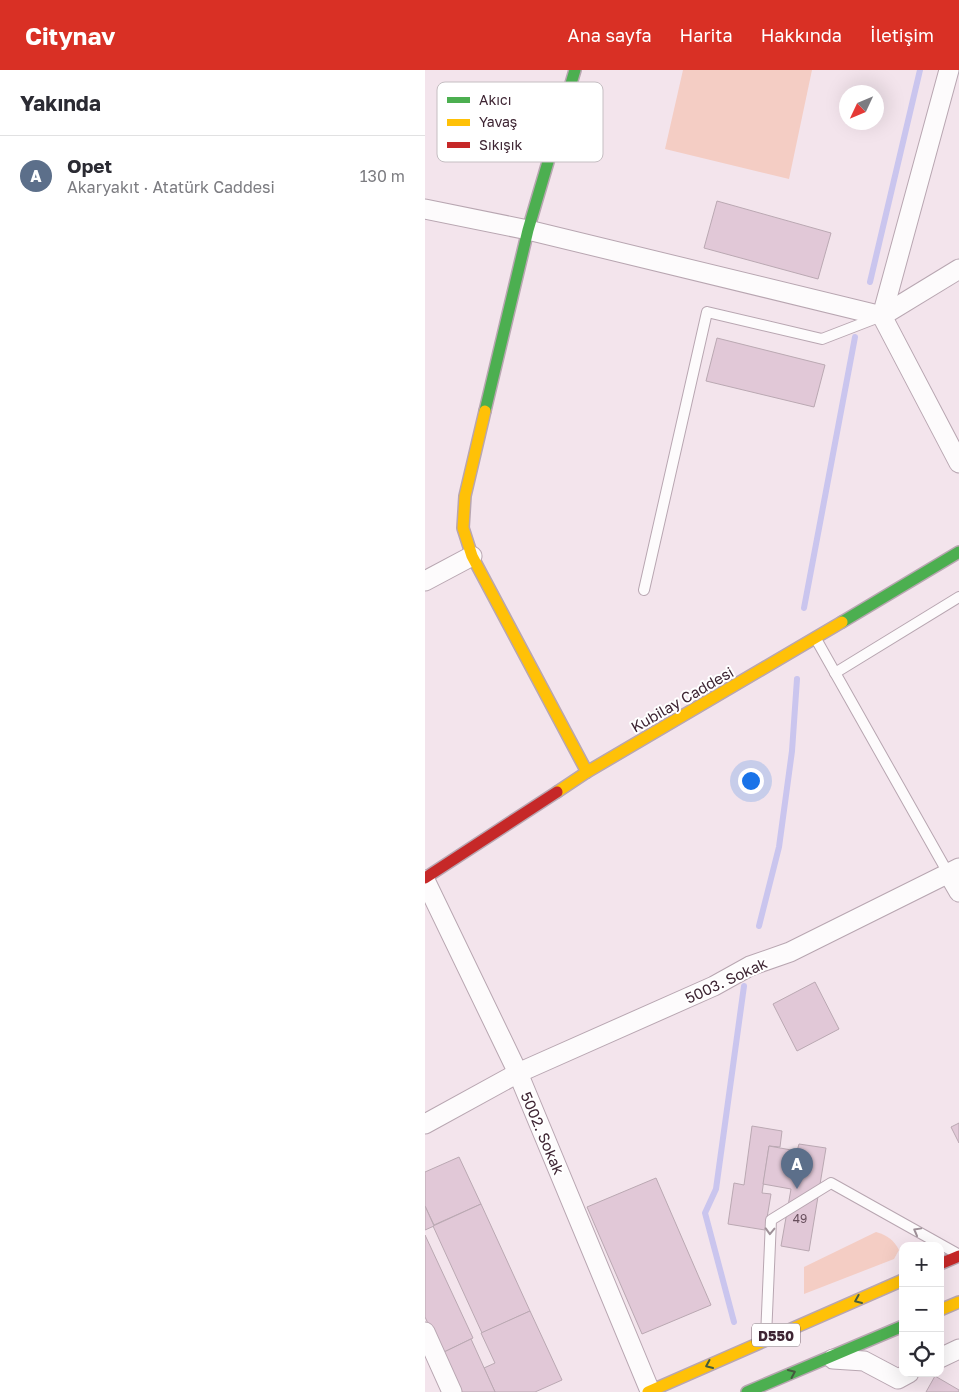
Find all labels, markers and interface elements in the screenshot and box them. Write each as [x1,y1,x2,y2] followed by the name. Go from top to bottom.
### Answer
[25,21,115,50] text: Citynav
[568,24,652,46] text: Ana sayfa
[680,24,733,46] text: Harita
[761,24,842,46] text: Hakkında
[870,24,934,46] text: İletişim
[437,82,603,162] legend
[839,85,884,130] north arrow
[20,90,101,116] text: Yakında
[479,91,511,108] text: Akıcı
[479,113,517,130] text: Yavaş
[479,136,523,153] text: Sıkışık
[67,154,112,177] text: Opet
[30,166,42,186] text: A
[360,166,405,186] text: 130 m
[67,177,275,197] text: Akaryakıt · Atatürk Caddesi
[628,662,736,736] street label: Kubilay Caddesi
[738,768,764,794] your location
[682,953,770,1007] street label: 5003. Sokak
[517,1089,569,1178] street label: 5002. Sokak
[781,1148,813,1189] pin: A
[793,1211,807,1226] house number: 49
[913,1227,922,1237] one-way arrow
[765,1228,776,1236] one-way arrow
[899,1242,944,1377] map controls
[899,1242,944,1287] button: +
[899,1287,944,1332] button: −
[854,1293,863,1304] one-way arrow
[752,1324,800,1346] road number: D550
[899,1332,944,1377] button: locate
[705,1358,714,1369] one-way arrow
[787,1368,796,1379] one-way arrow

